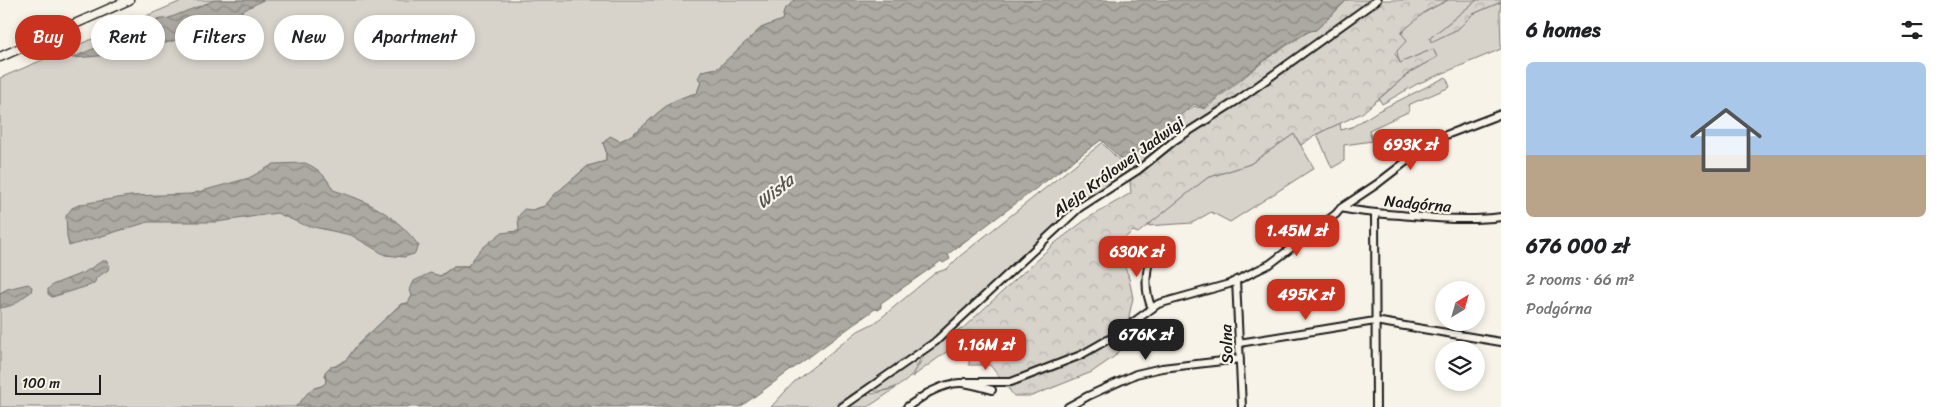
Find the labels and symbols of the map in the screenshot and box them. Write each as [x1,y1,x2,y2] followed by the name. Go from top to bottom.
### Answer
[1045,108,1191,225] street label: Aleja Królowej Jadwigi
[1365,128,1457,171] pin: 693K zł
[749,164,803,217] water label: Wisła
[1383,186,1454,221] street label: Nadgórna
[1245,214,1349,257] pin: 1.45M zł
[1091,236,1183,278] pin: 630K zł
[1260,278,1352,321] pin: 495K zł
[1435,281,1485,331] north arrow
[1100,318,1192,361] pin: 676K zł
[1211,323,1242,364] street label: Solna
[934,328,1038,371] pin: 1.16M zł
[15,372,101,395] scale bar

